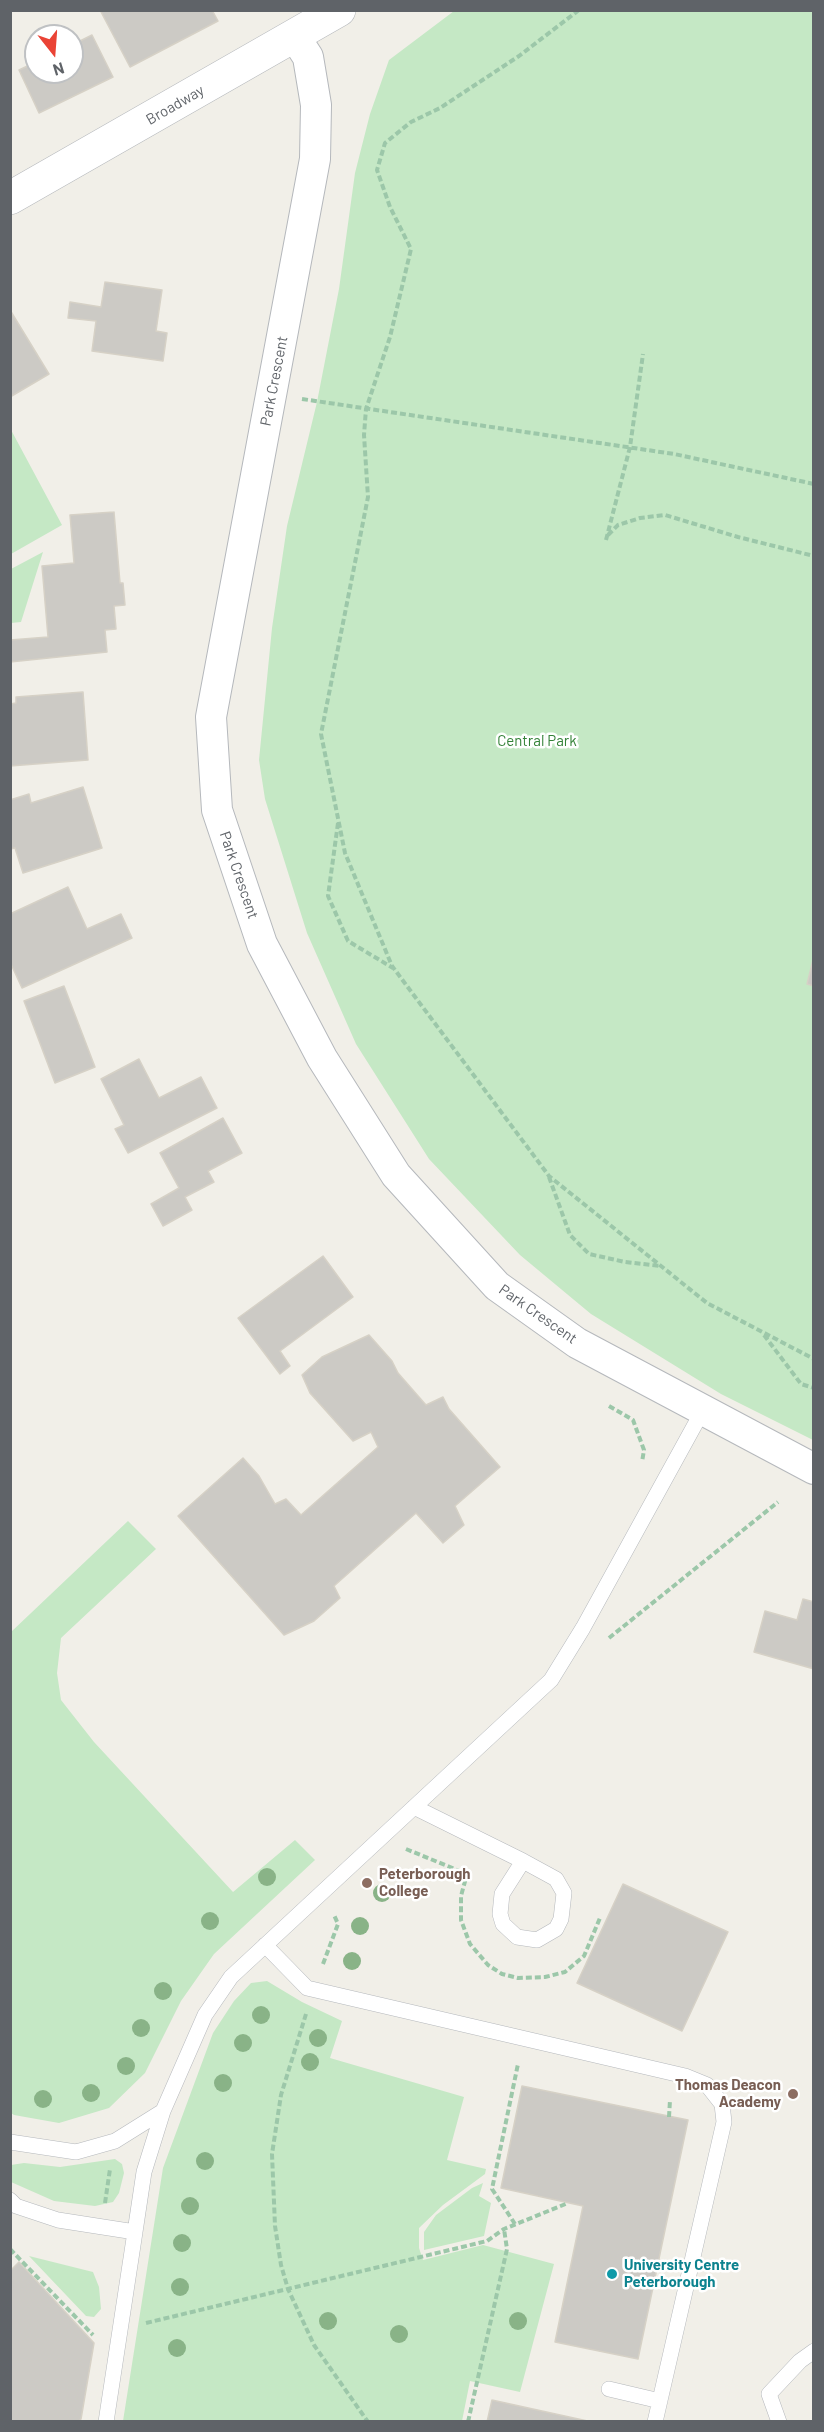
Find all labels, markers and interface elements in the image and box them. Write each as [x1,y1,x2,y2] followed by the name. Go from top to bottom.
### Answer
[24,24,84,84] north arrow
[51,59,67,80] text: N
[143,81,207,129] street label: Broadway
[256,334,292,428] street label: Park Crescent
[497,732,577,750] park label: Central Park
[216,829,262,921] street label: Park Crescent
[495,1280,581,1348] street label: Park Crescent
[379,1865,470,1900] place label: Peterborough College
[360,1876,374,1890] marker: Peterborough College
[675,2076,781,2111] place label: Thomas Deacon Academy
[786,2087,800,2101] marker: Thomas Deacon Academy
[624,2256,739,2291] place label: University Centre Peterborough
[605,2267,619,2281] marker: University Centre Peterborough

